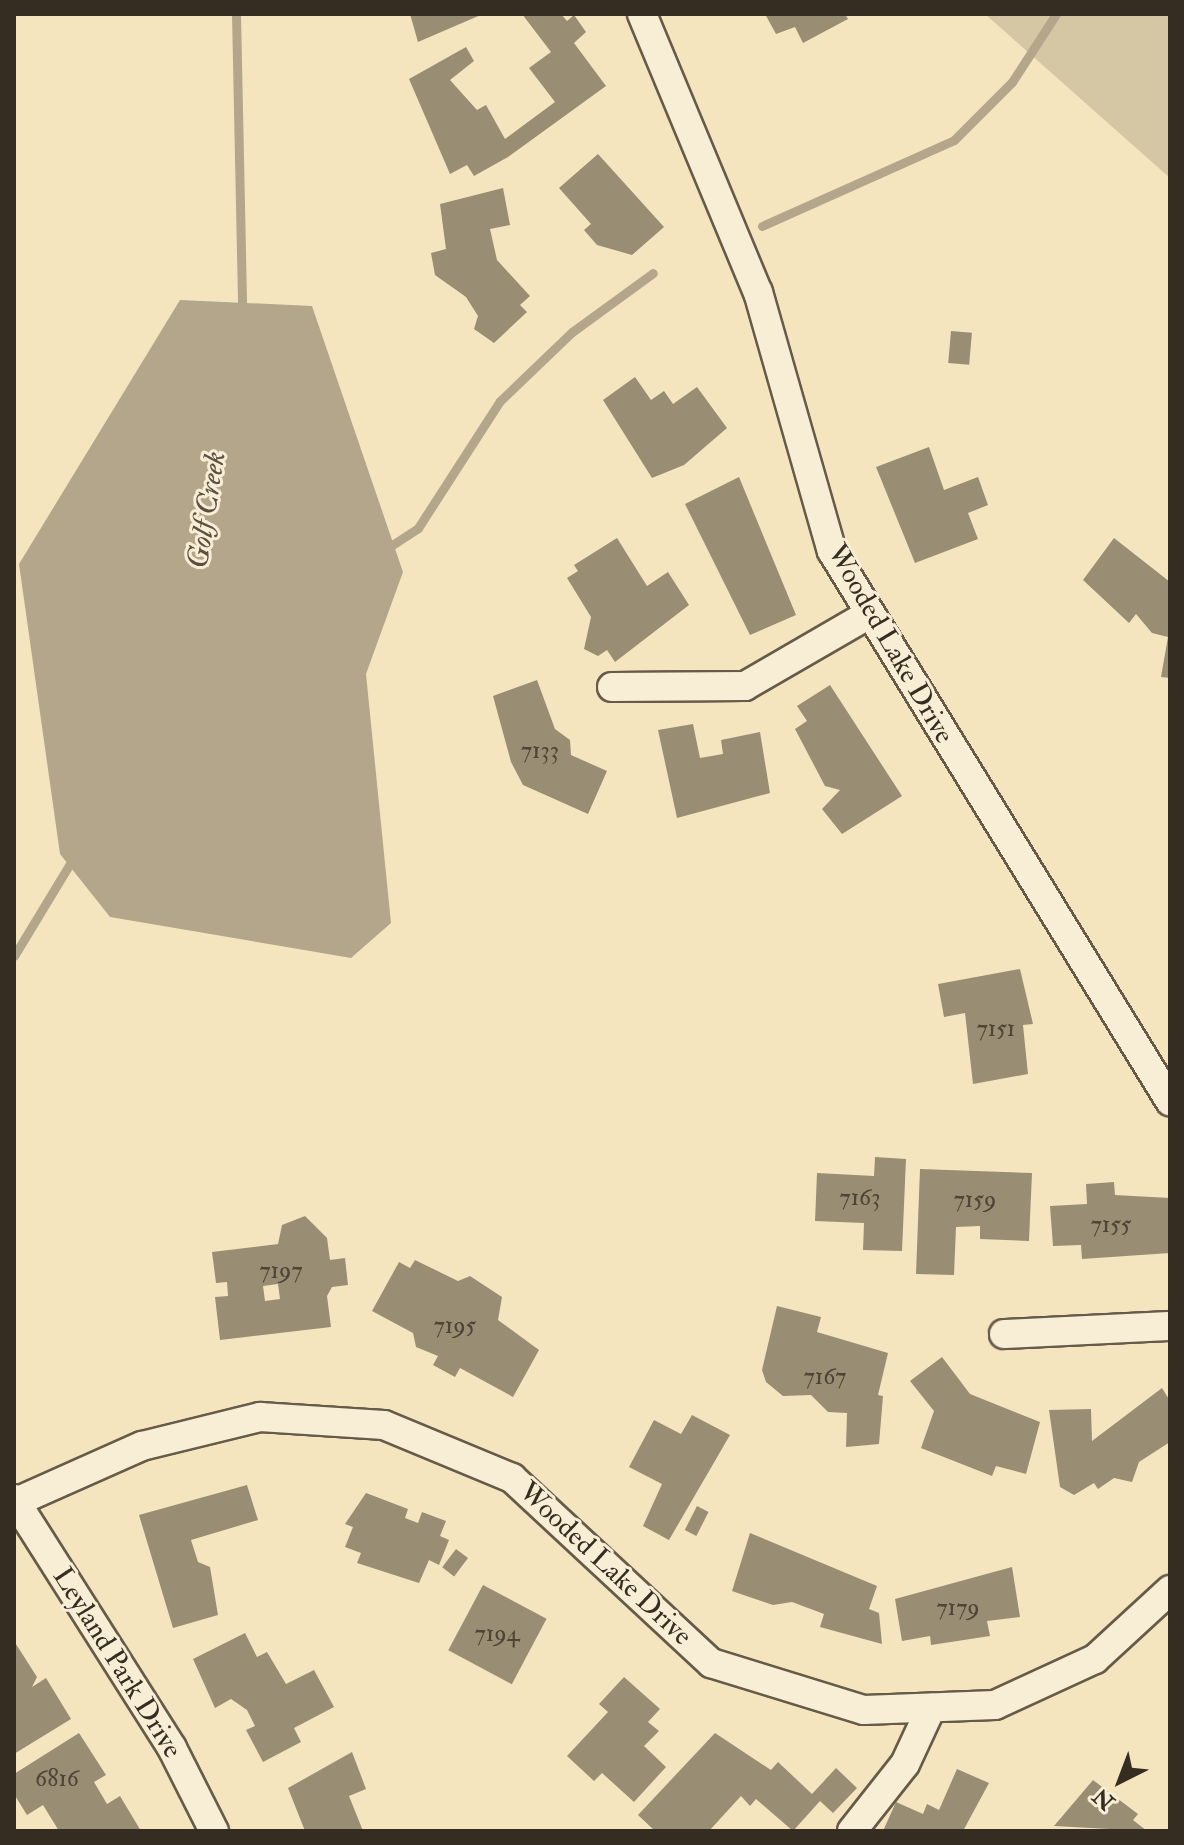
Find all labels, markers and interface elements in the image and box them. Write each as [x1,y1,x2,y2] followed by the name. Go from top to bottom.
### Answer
[180,449,234,571] water label: Golf Creek
[819,538,961,750] street label: Wooded Lake Drive
[521,737,559,765] house number: 7133
[977,1015,1015,1043] house number: 7151
[840,1184,880,1212] house number: 7163
[954,1186,996,1214] house number: 7159
[1091,1211,1131,1239] house number: 7155
[260,1257,302,1285] house number: 7197
[434,1312,476,1340] house number: 7195
[804,1363,846,1391] house number: 7167
[511,1475,699,1653] street label: Wooded Lake Drive
[45,1562,189,1764] street label: Leyland Park Drive
[937,1594,979,1622] house number: 7179
[475,1620,519,1648] house number: 7194
[1080,1741,1160,1821] north arrow
[35,1765,79,1793] house number: 6816
[1087,1782,1121,1816] text: N

